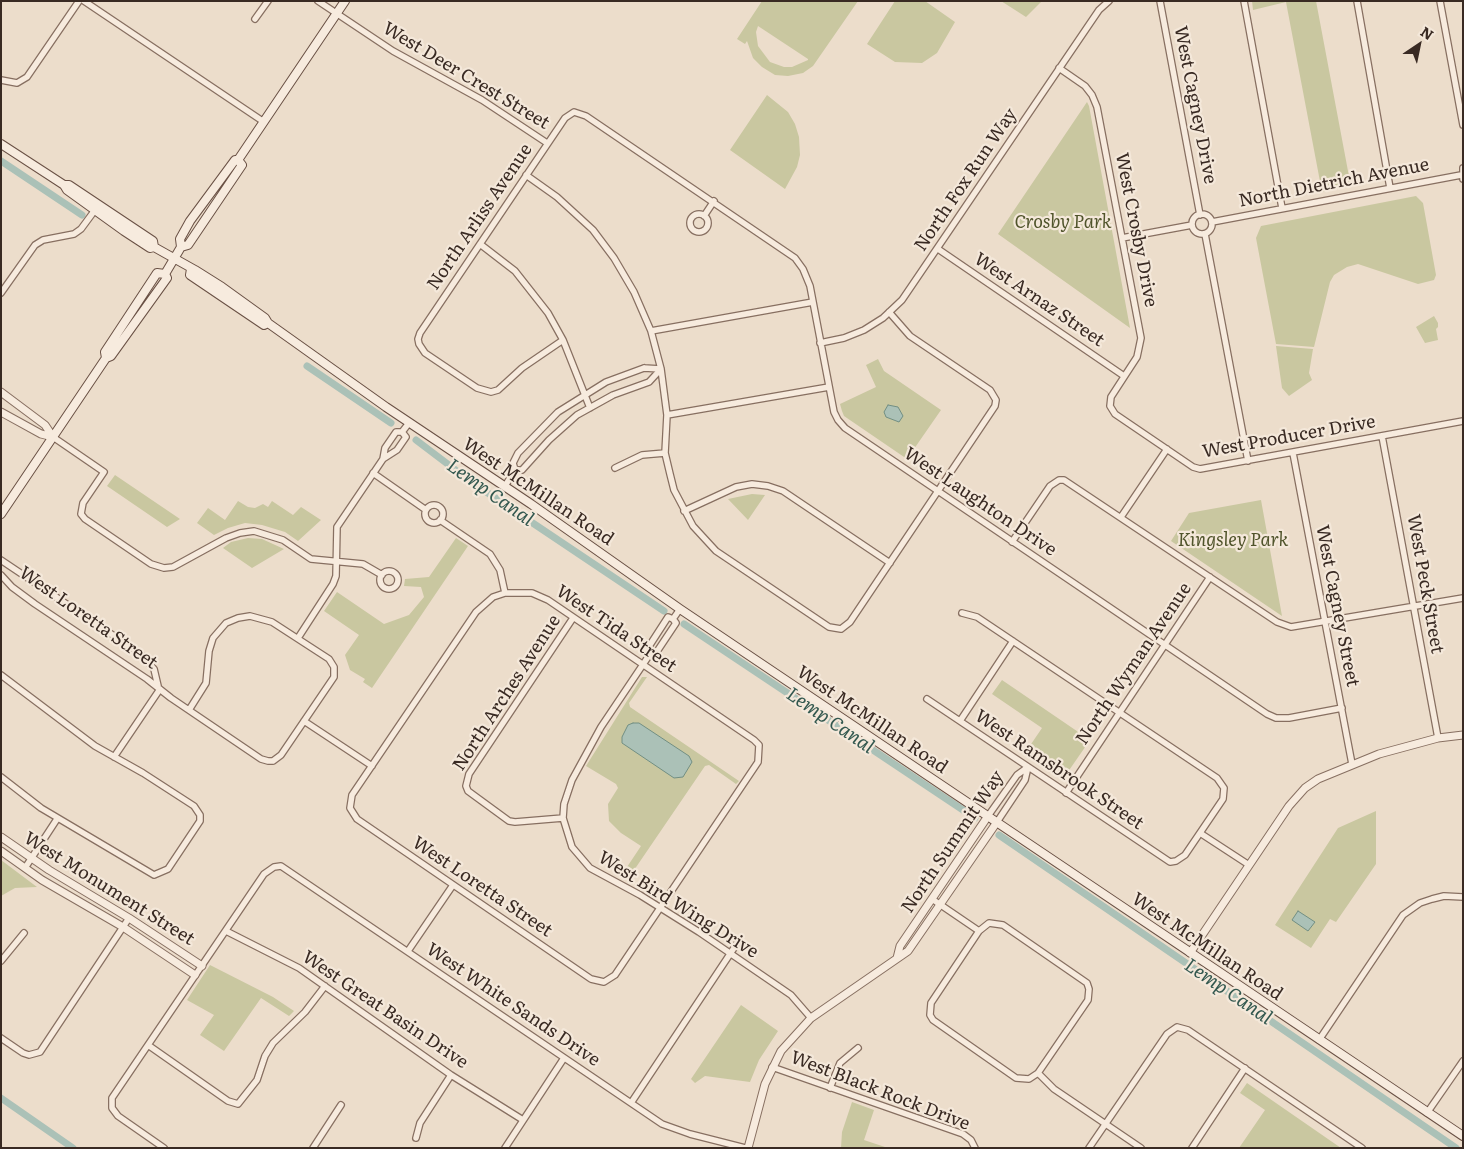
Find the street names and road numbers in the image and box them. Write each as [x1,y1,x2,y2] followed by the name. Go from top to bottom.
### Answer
[379,18,553,134] street label: West Deer Crest Street
[1169,24,1221,186] street label: West Cagney Drive
[910,104,1022,256] street label: North Fox Run Way
[423,140,537,294] street label: North Arliss Avenue
[1110,151,1162,309] street label: West Crosby Drive
[1237,154,1431,212] street label: North Dietrich Avenue
[970,248,1108,352] street label: West Arnaz Street
[1201,411,1377,463] street label: West Producer Drive
[458,433,618,551] street label: West McMillan Road
[899,443,1061,561] street label: West Laughton Drive
[1402,513,1448,655] street label: West Peck Street
[1311,523,1363,689] street label: West Cagney Street
[14,562,162,674] street label: West Loretta Street
[1072,579,1196,749] street label: North Wyman Avenue
[552,581,680,677] street label: West Tida Street
[448,611,566,775] street label: North Arches Avenue
[792,661,952,779] street label: West McMillan Road
[970,705,1148,835] street label: West Ramsbrook Street
[897,767,1009,917] street label: North Summit Way
[20,828,198,950] street label: West Monument Street
[408,832,556,942] street label: West Loretta Street
[594,847,762,963] street label: West Bird Wing Drive
[1127,888,1287,1006] street label: West McMillan Road
[422,939,604,1071] street label: West White Sands Drive
[298,946,472,1074] street label: West Great Basin Drive
[787,1047,973,1135] street label: West Black Rock Drive

